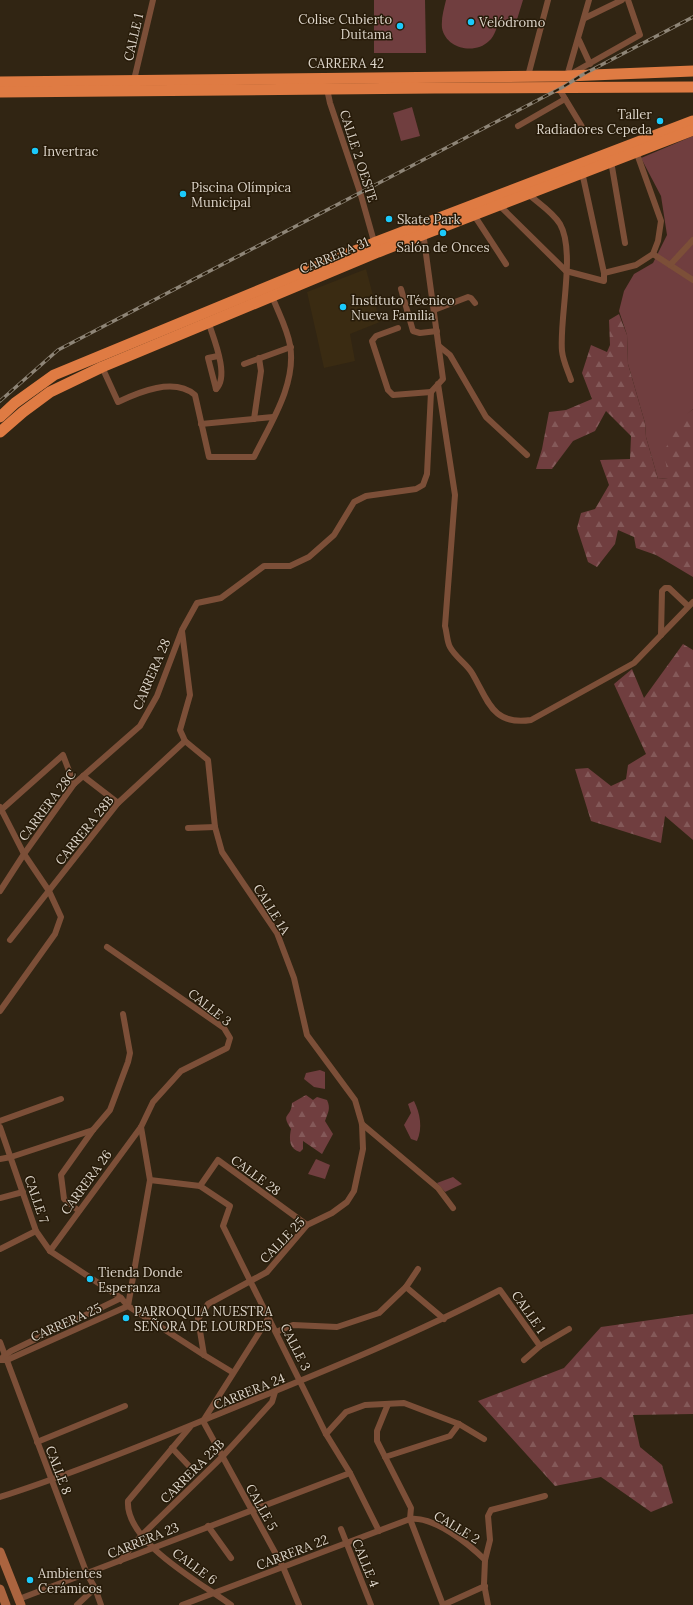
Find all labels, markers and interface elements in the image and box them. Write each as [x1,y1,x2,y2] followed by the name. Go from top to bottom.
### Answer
[120,11,147,63] street label: CALLE 1
[298,11,392,43] place label: Colise Cubierto Duitama
[478,14,546,31] place label: Velódromo
[466,17,476,27] marker: Velódromo
[395,21,405,31] marker: Colise Cubierto Duitama
[308,55,384,72] street label: CARRERA 42
[536,106,652,138] place label: Taller Radiadores Cepeda
[336,108,381,204] street label: CALLE 2 OESTE
[655,116,665,126] marker: Taller Radiadores Cepeda
[43,143,98,160] place label: Invertrac
[30,146,40,156] marker: Invertrac
[191,179,292,211] place label: Piscina Olímpica Municipal
[178,189,188,199] marker: Piscina Olímpica Municipal
[397,211,461,228] place label: Skate Park
[384,214,394,224] marker: Skate Park
[438,228,448,238] marker: Salón de Onces
[297,233,372,278] street label: CARRERA 31
[397,239,489,256] place label: Salón de Onces
[351,292,455,324] place label: Instituto Técnico Nueva Familia
[338,302,348,312] marker: Instituto Técnico Nueva Familia
[129,636,174,713] street label: CARRERA 28
[15,766,80,844] street label: CARRERA 28C
[51,792,118,868] street label: CARRERA 28B
[249,881,294,939] street label: CALLE 1A
[184,985,235,1030] street label: CALLE 3
[57,1146,116,1218] street label: CARRERA 26
[227,1152,284,1199] street label: CALLE 28
[20,1173,53,1225] street label: CALLE 7
[256,1214,309,1267] street label: CALLE 25
[98,1264,183,1296] place label: Tienda Donde Esperanza
[85,1274,95,1284] marker: Tienda Donde Esperanza
[508,1288,550,1337] street label: CALLE 1
[28,1299,104,1346] street label: CARRERA 25
[134,1303,273,1335] place label: PARROQUIA NUESTRA SEÑORA DE LOURDES
[121,1313,131,1323] marker: PARROQUIA NUESTRA SEÑORA DE LOURDES
[276,1321,315,1374] street label: CALLE 3
[211,1369,287,1414] street label: CARRERA 24
[157,1436,228,1507] street label: CARRERA 23B
[41,1443,76,1497] street label: CALLE 8
[242,1481,281,1534] street label: CALLE 5
[431,1507,483,1548] street label: CALLE 2
[105,1518,182,1563] street label: CARRERA 23
[254,1531,331,1574] street label: CARRERA 22
[348,1537,383,1590] street label: CALLE 4
[169,1544,220,1588] street label: CALLE 6
[37,1565,102,1597] place label: Ambientes Cerámicos
[25,1575,35,1585] marker: Ambientes Cerámicos

